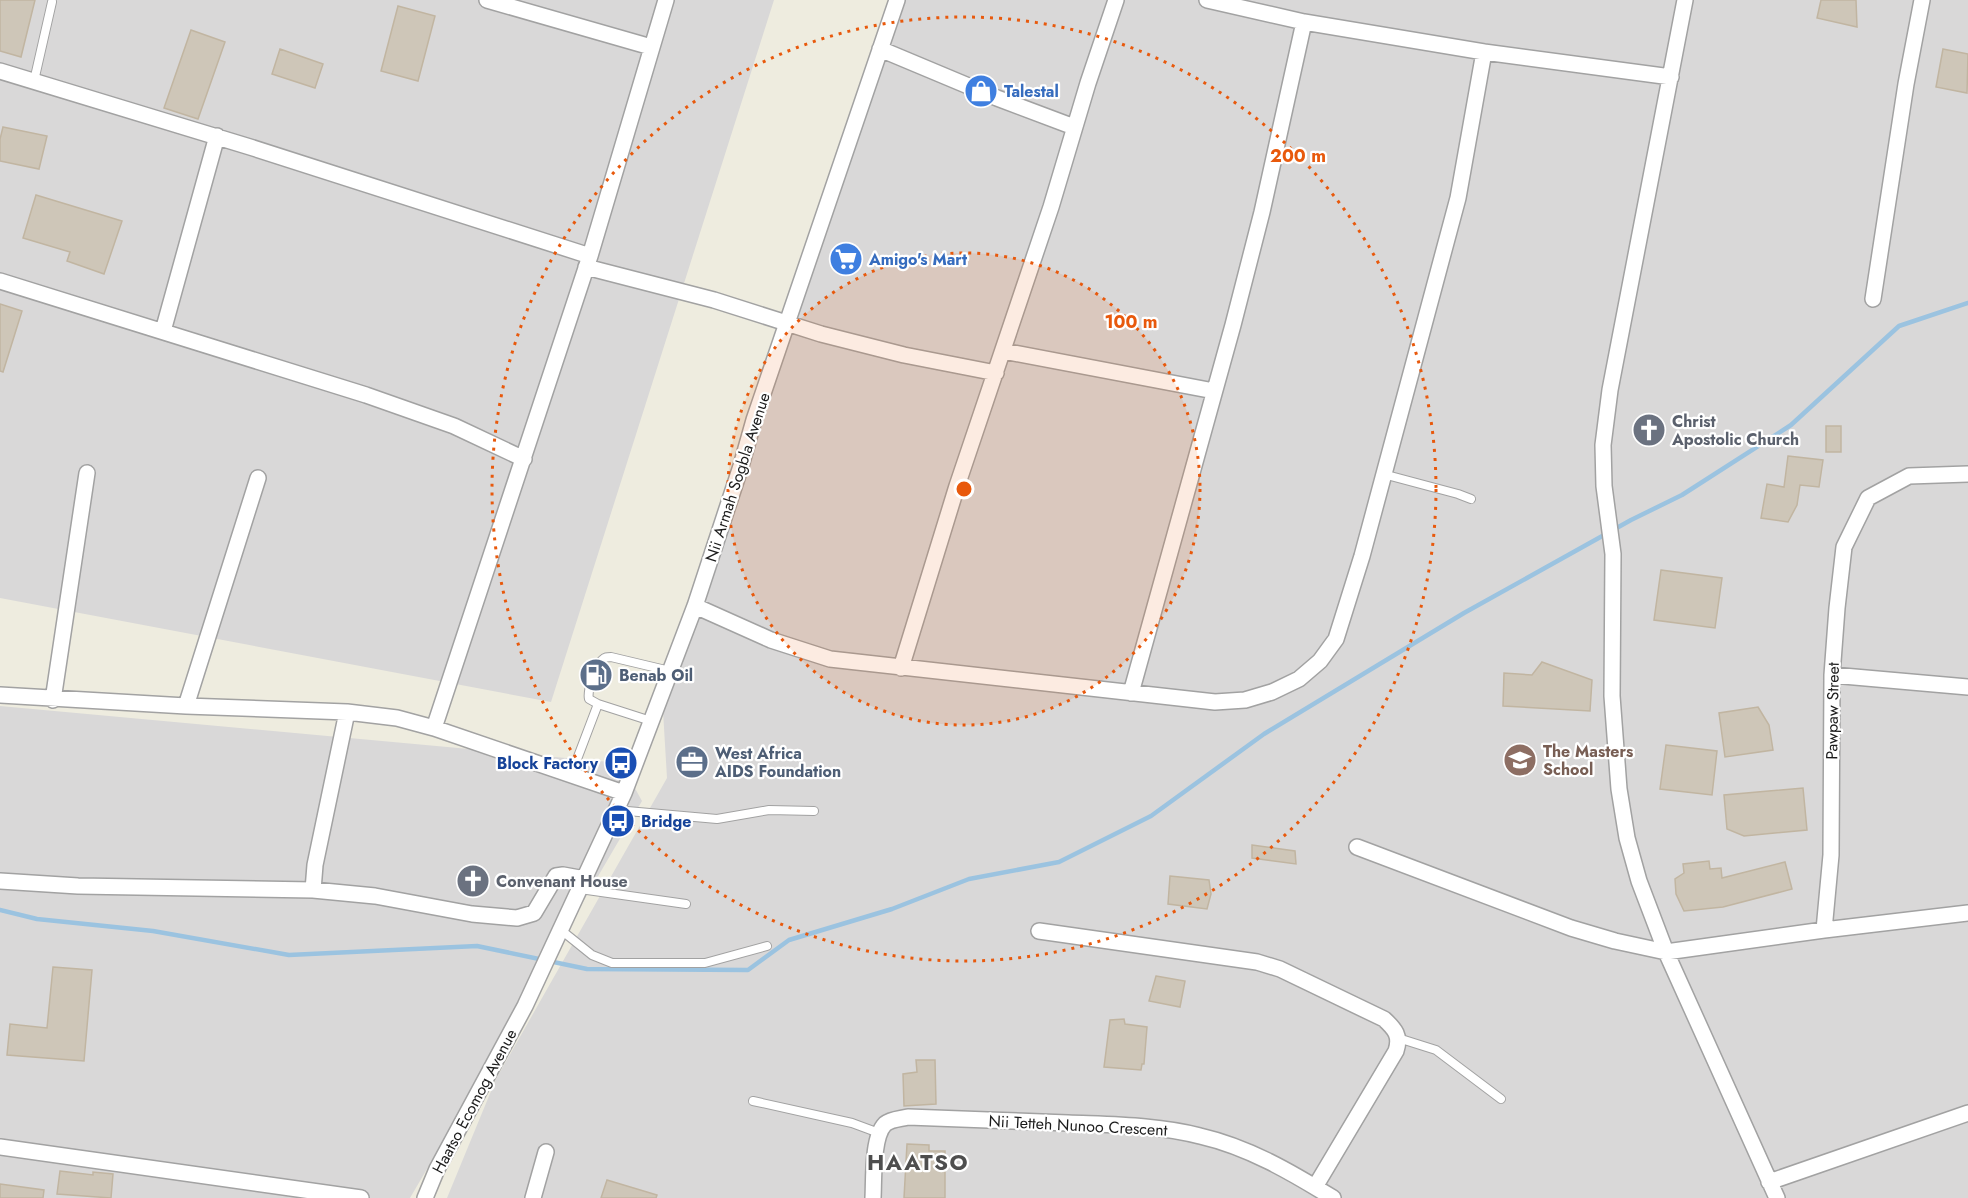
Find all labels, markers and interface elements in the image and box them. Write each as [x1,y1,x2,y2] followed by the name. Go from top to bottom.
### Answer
[963,73,999,109] shop icon: Talestal
[1004,80,1059,103] place label: Talestal
[1270,143,1326,169] text: 200 m
[828,241,864,277] supermarket icon: Amigo's Mart
[868,248,968,271] place label: Amigo's Mart
[1104,309,1158,335] text: 100 m
[699,390,776,565] street label: Nii Armah Sogbla Avenue
[1671,410,1799,451] place label: Christ Apostolic Church
[1631,412,1667,448] church icon: Christ Apostolic Church
[954,479,974,499] centre of rings
[578,657,614,693] fuel station icon: Benab Oil
[1820,662,1845,760] street label: Pawpaw Street
[619,664,693,687] place label: Benab Oil
[1543,740,1633,781] place label: The Masters School
[714,742,841,783] place label: West Africa AIDS Foundation
[1502,742,1538,778] school or university icon: The Masters School
[674,744,710,780] office icon: West Africa AIDS Foundation
[603,745,639,781] bus stop icon: Block Factory
[497,752,599,775] place label: Block Factory
[600,803,636,839] bus stop icon: Bridge
[641,810,691,833] place label: Bridge
[455,863,491,899] church icon: Convenant House
[496,870,628,893] place label: Convenant House
[427,1025,522,1178] street label: Haatso Ecomog Avenue
[988,1109,1168,1142] street label: Nii Tetteh Nunoo Crescent
[867,1146,969,1178] district label: HAATSO

